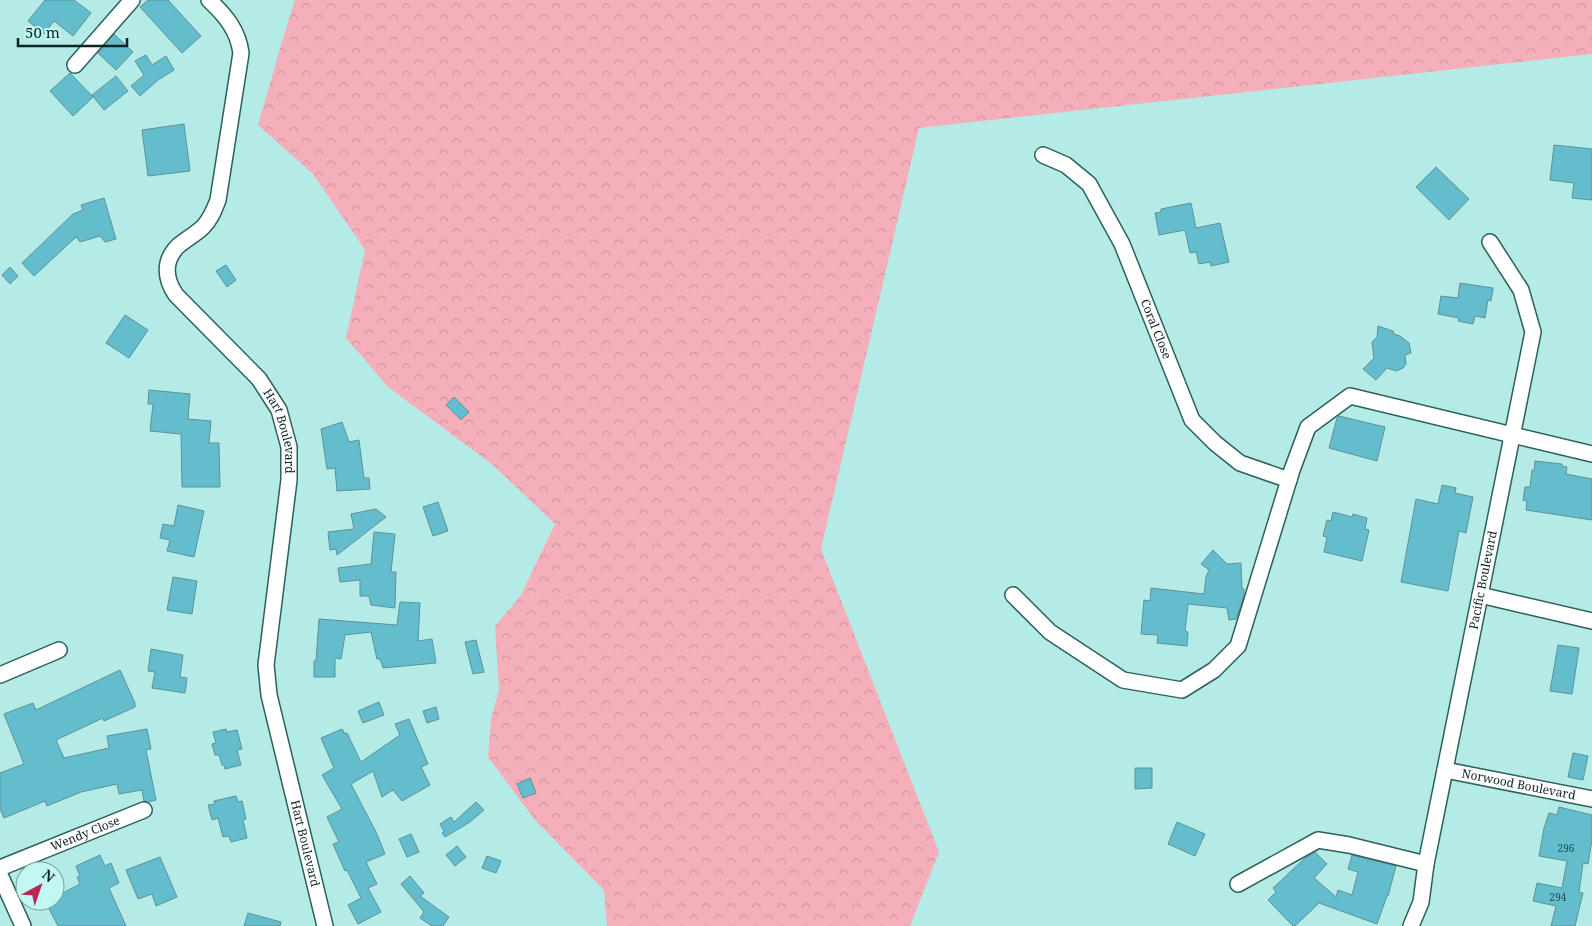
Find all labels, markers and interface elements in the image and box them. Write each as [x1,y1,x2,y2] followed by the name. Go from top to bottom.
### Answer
[18,15,126,47] scale bar
[25,22,60,42] text: 50 m
[1137,296,1176,361] street label: Coral Close
[259,385,298,474] street label: Hart Boulevard
[1464,529,1501,631] street label: Pacific Boulevard
[1460,764,1578,804] street label: Norwood Boulevard
[287,798,324,889] street label: Hart Boulevard
[48,812,122,855] street label: Wendy Close
[1558,841,1575,855] house number: 296
[15,861,65,911] north arrow
[38,865,59,886] text: N
[1550,890,1567,904] house number: 294

